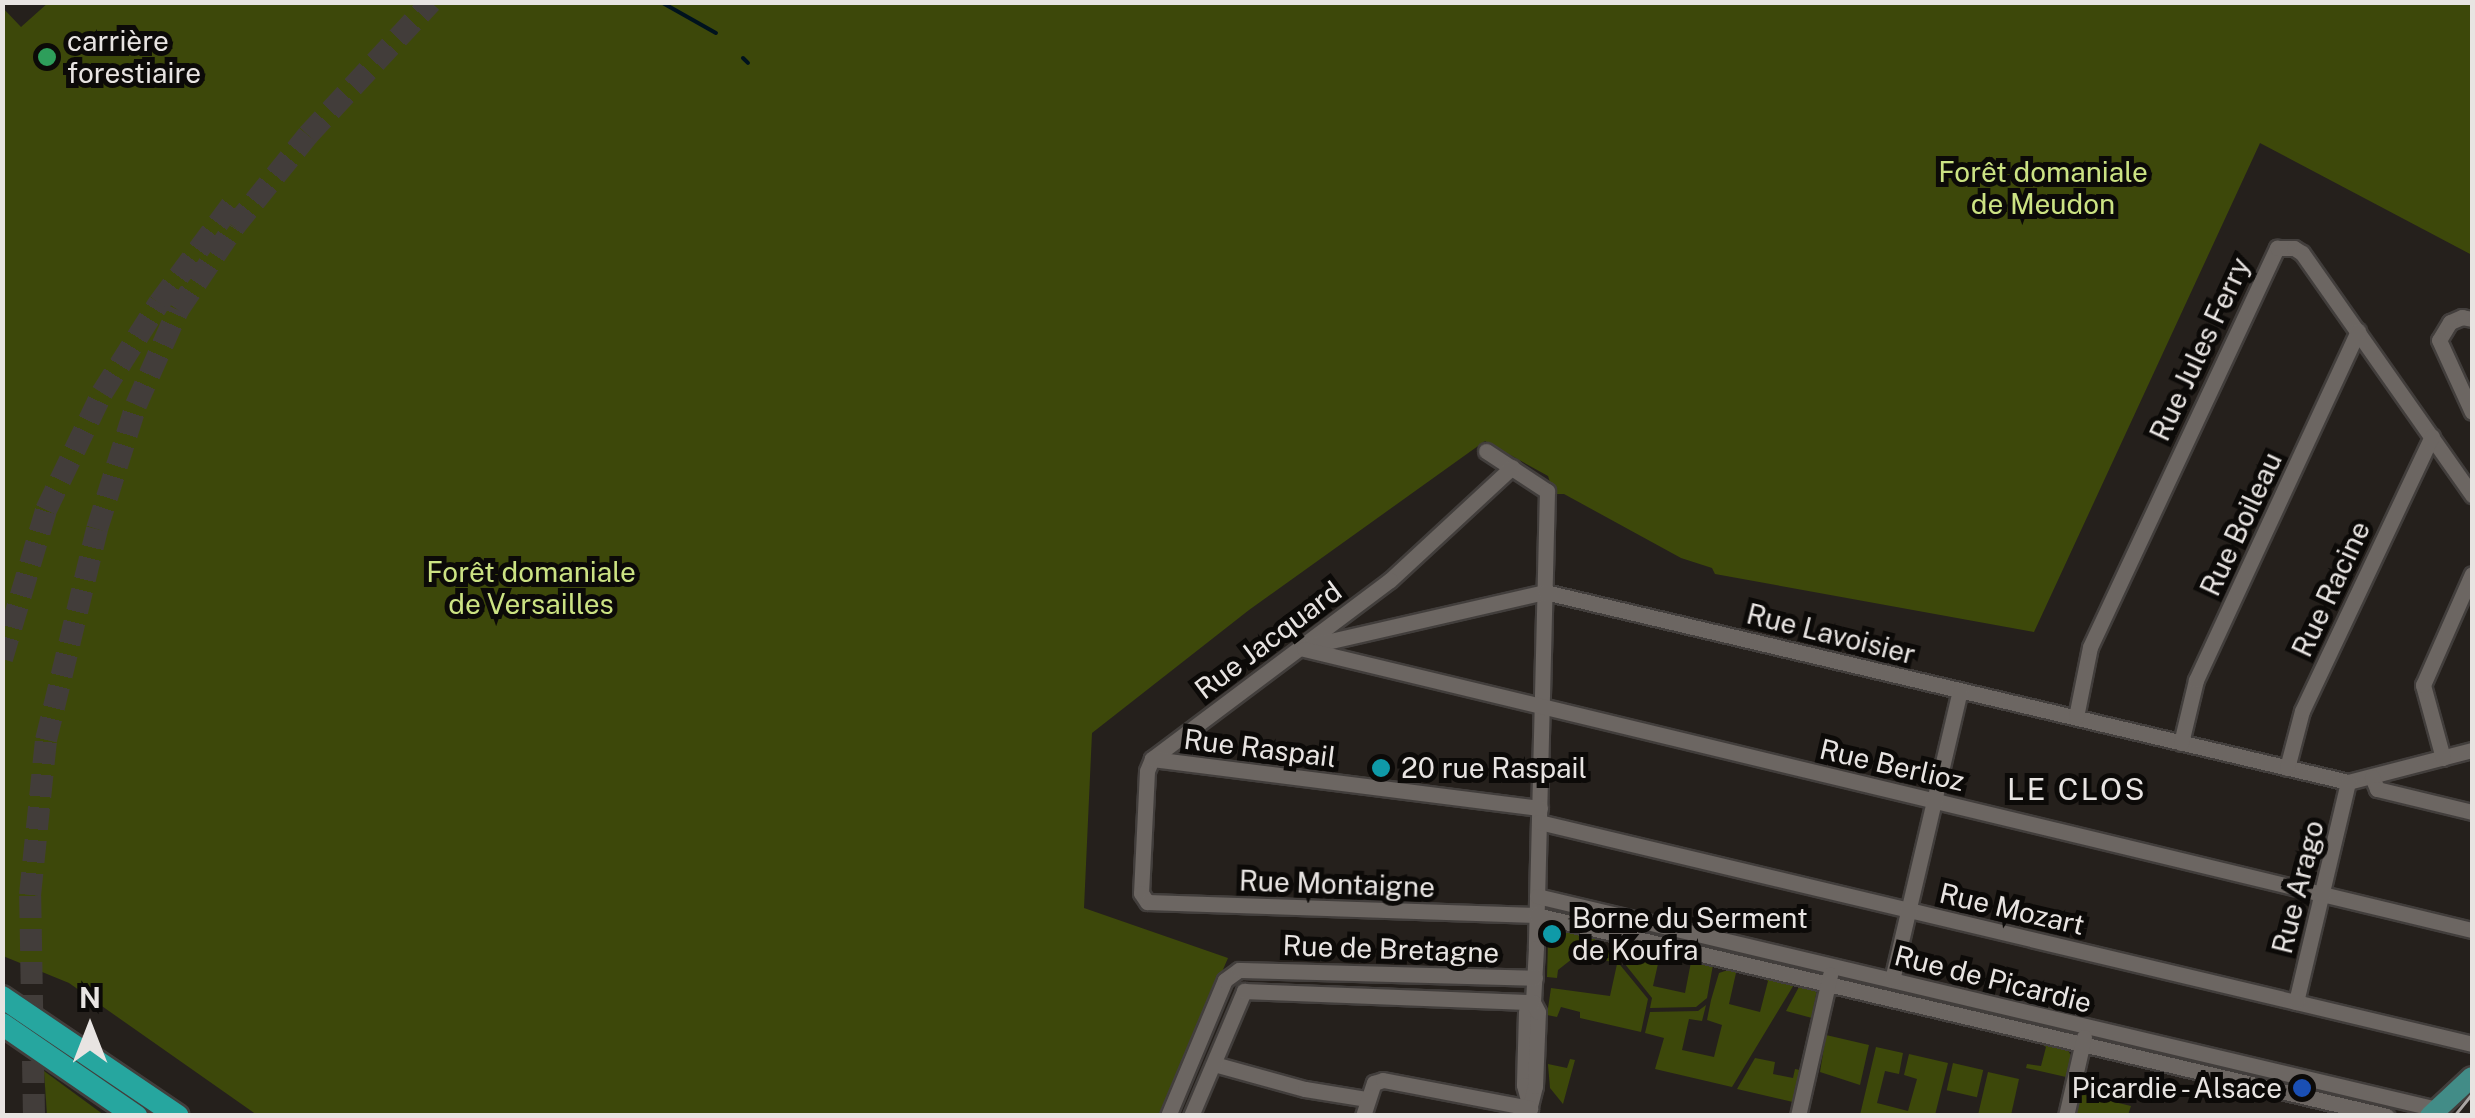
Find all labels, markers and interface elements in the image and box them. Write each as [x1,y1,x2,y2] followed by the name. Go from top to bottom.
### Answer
[67,24,201,90] place label: carrière forestiaire
[36,46,58,68] marker: carrière forestiaire
[1938,155,2148,221] park label: Forêt domaniale de Meudon
[2143,252,2257,446] street label: Rue Jules Ferry
[2193,447,2289,601] street label: Rue Boileau
[2285,516,2377,662] street label: Rue Racine
[426,555,636,621] park label: Forêt domaniale de Versailles
[1188,574,1348,706] street label: Rue Jacquard
[1743,597,1919,671] street label: Rue Lavoisier
[1182,722,1338,774] street label: Rue Raspail
[1816,732,1968,798] street label: Rue Berlioz
[1401,751,1587,785] place label: 20 rue Raspail
[1370,757,1392,779] marker: 20 rue Raspail
[2007,771,2147,807] district label: LE CLOS
[2265,817,2331,957] street label: Rue Arago
[1238,864,1436,904] street label: Rue Montaigne
[1936,876,2088,942] street label: Rue Mozart
[1572,901,1808,967] place label: Borne du Serment de Koufra
[1541,923,1563,945] marker: Borne du Serment de Koufra
[1282,928,1500,970] street label: Rue de Bretagne
[1891,938,2095,1020] street label: Rue de Picardie
[40,978,140,1078] north arrow
[79,981,101,1014] text: N
[2064,1071,2282,1105] place label: Picardie - Alsace
[2291,1077,2313,1099] marker: Picardie - Alsace

